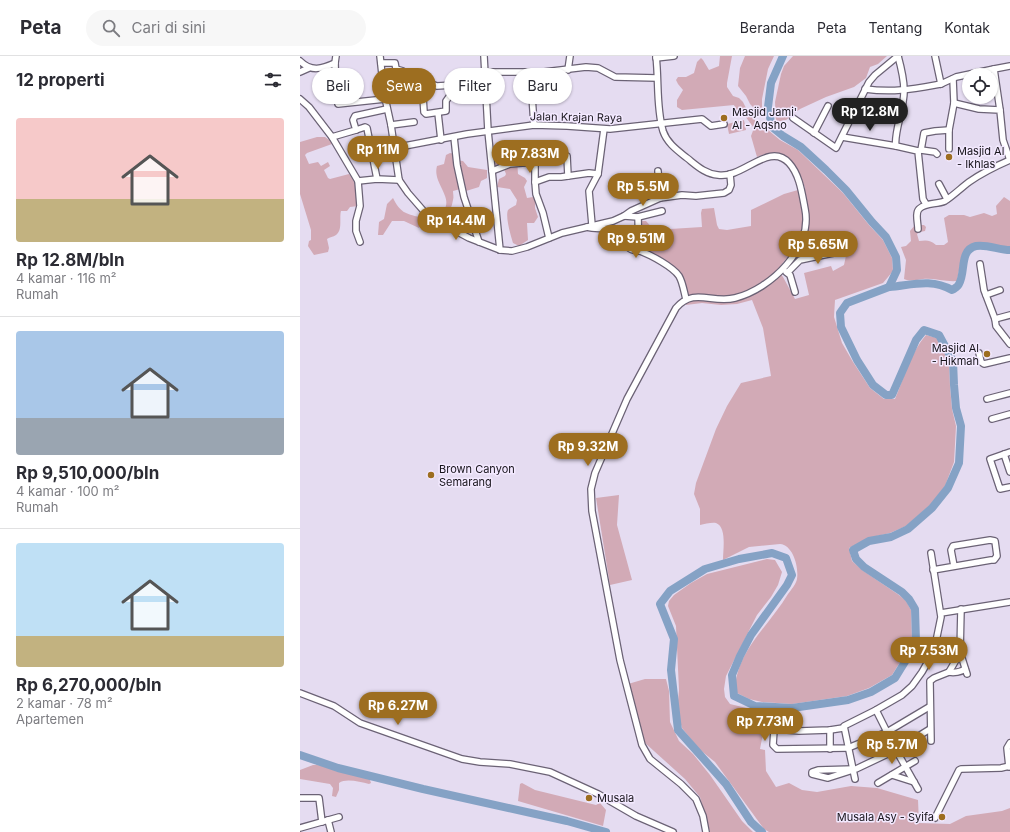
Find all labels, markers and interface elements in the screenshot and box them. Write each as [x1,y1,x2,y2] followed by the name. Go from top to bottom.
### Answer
[86,10,366,46] search box
[20,16,62,39] text: Peta
[100,17,122,39] icon: search
[132,18,206,37] text: Cari di sini
[740,19,795,36] text: Beranda
[817,19,847,36] text: Peta
[869,19,922,36] text: Tentang
[944,19,990,36] text: Kontak
[312,68,364,104] chip: Beli
[372,68,436,104] chip: Sewa
[444,68,505,104] chip: Filter
[513,68,572,104] chip: Baru
[962,68,998,104] map controls
[962,68,998,104] button: locate
[262,69,284,91] icon: filters
[16,70,105,90] text: 12 properti
[829,98,911,132] pin: Rp 12.8M
[841,103,899,119] text: Rp 12.8M
[732,105,797,132] place label: Masjid Jami' Al - Aqsho
[530,109,622,125] street label: Jalan Krajan Raya
[719,113,729,123] marker: Masjid Jami' Al - Aqsho
[345,136,411,170] pin: Rp 11M
[489,140,571,174] pin: Rp 7.83M
[356,141,400,157] text: Rp 11M
[114,144,186,216] icon: home
[957,144,1004,171] place label: Masjid Al - Ikhlas
[501,145,559,161] text: Rp 7.83M
[944,152,954,162] marker: Masjid Al - Ikhlas
[606,173,680,207] pin: Rp 5.5M
[617,178,669,194] text: Rp 5.5M
[415,207,497,241] pin: Rp 14.4M
[426,212,486,228] text: Rp 14.4M
[595,225,677,259] pin: Rp 9.51M
[607,230,665,246] text: Rp 9.51M
[777,231,859,265] pin: Rp 5.65M
[788,236,848,252] text: Rp 5.65M
[16,250,125,270] text: Rp 12.8M/bln
[16,270,117,286] text: 4 kamar · 116 m²
[16,286,58,302] text: Rumah
[932,341,979,368] place label: Masjid Al - Hikmah
[982,349,992,359] marker: Masjid Al - Hikmah
[114,357,186,429] icon: home
[547,433,629,467] pin: Rp 9.32M
[558,438,618,454] text: Rp 9.32M
[439,462,515,489] place label: Brown Canyon Semarang
[16,463,159,483] text: Rp 9,510,000/bln
[426,470,436,480] marker: Brown Canyon Semarang
[16,483,120,499] text: 4 kamar · 100 m²
[16,499,58,515] text: Rumah
[114,569,186,641] icon: home
[888,637,970,671] pin: Rp 7.53M
[900,642,958,658] text: Rp 7.53M
[16,675,162,695] text: Rp 6,270,000/bln
[357,692,439,726] pin: Rp 6.27M
[16,695,113,711] text: 2 kamar · 78 m²
[368,697,428,713] text: Rp 6.27M
[724,708,806,742] pin: Rp 7.73M
[16,711,84,727] text: Apartemen
[736,713,794,729] text: Rp 7.73M
[855,731,929,765] pin: Rp 5.7M
[866,736,918,752] text: Rp 5.7M
[597,791,634,805] place label: Musala
[584,793,594,803] marker: Musala
[837,810,934,824] place label: Musala Asy - Syifa
[937,812,947,822] marker: Musala Asy - Syifa

